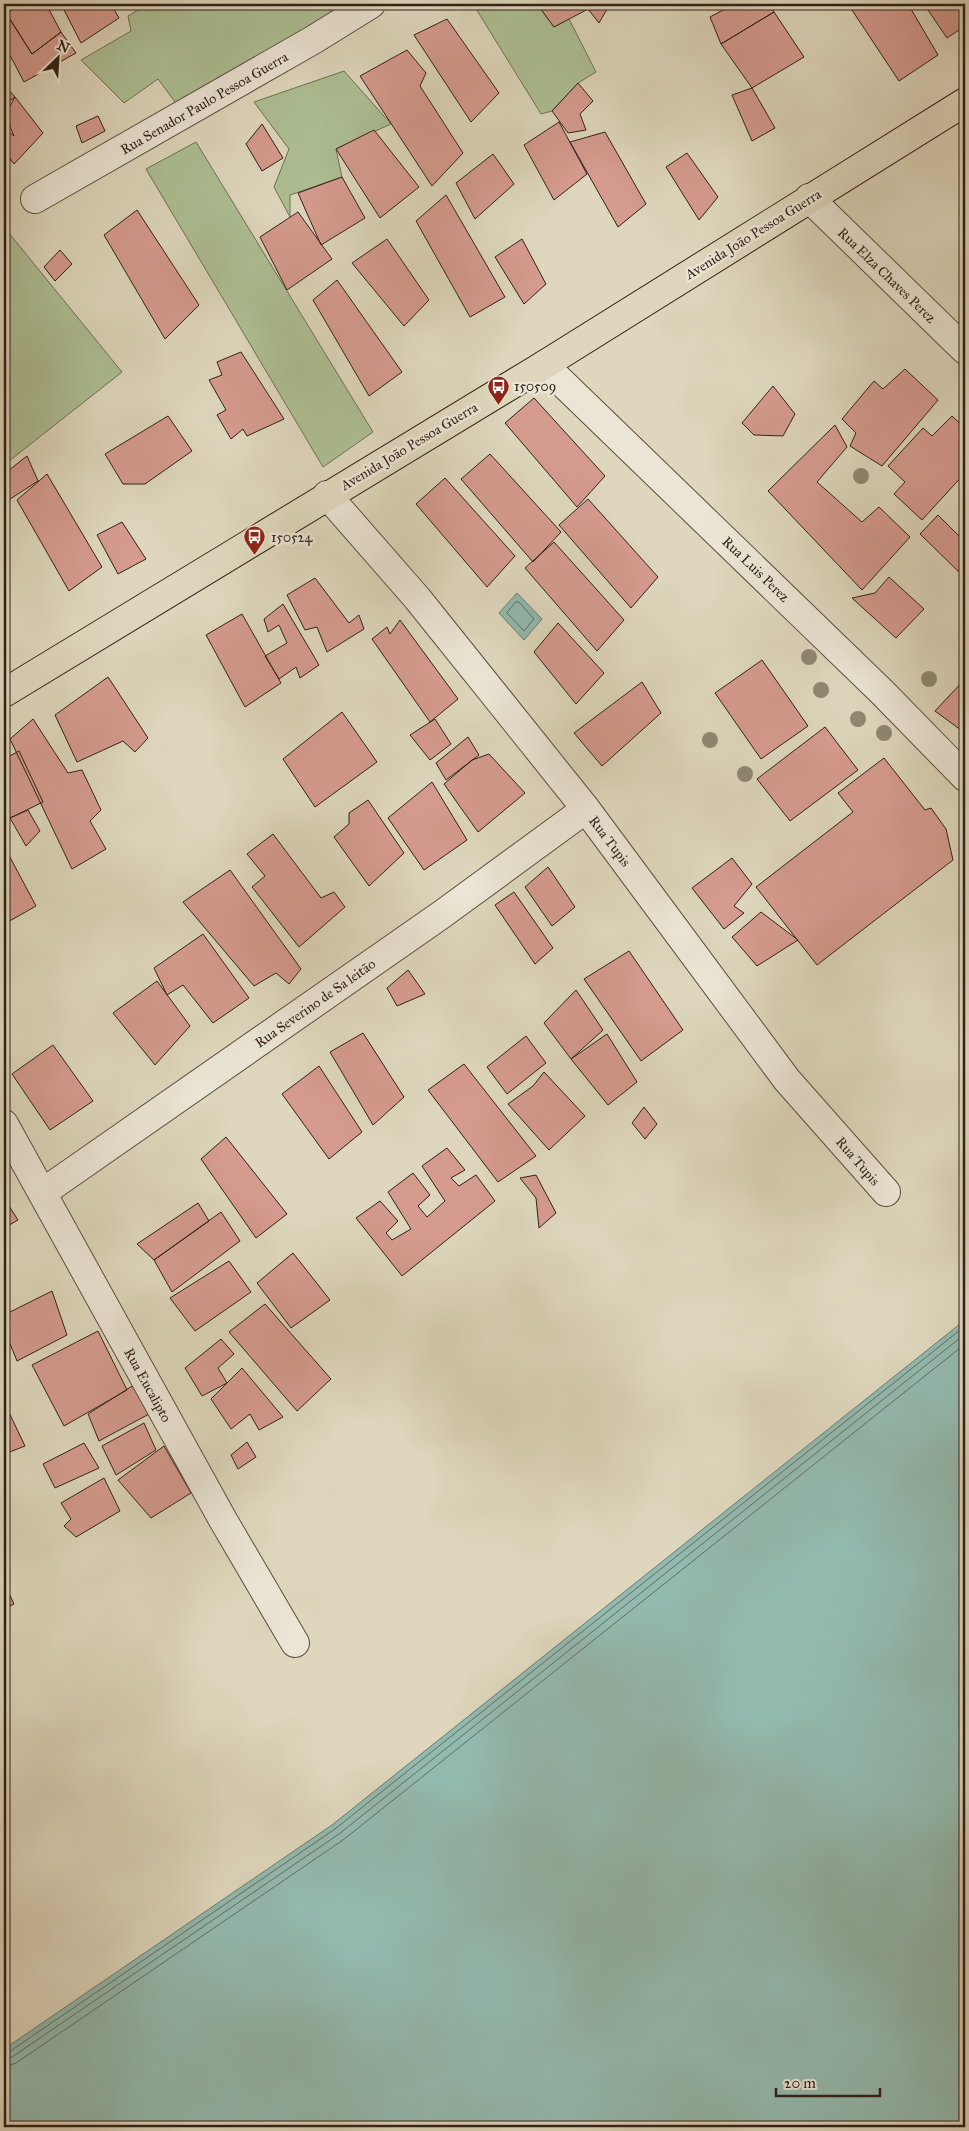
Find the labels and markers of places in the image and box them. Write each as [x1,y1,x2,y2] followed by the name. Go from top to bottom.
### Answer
[486,374,510,405] bus stop icon: 150509
[514,378,556,395] place label: 150509
[243,525,267,556] bus stop icon: 150524
[271,529,313,546] place label: 150524

